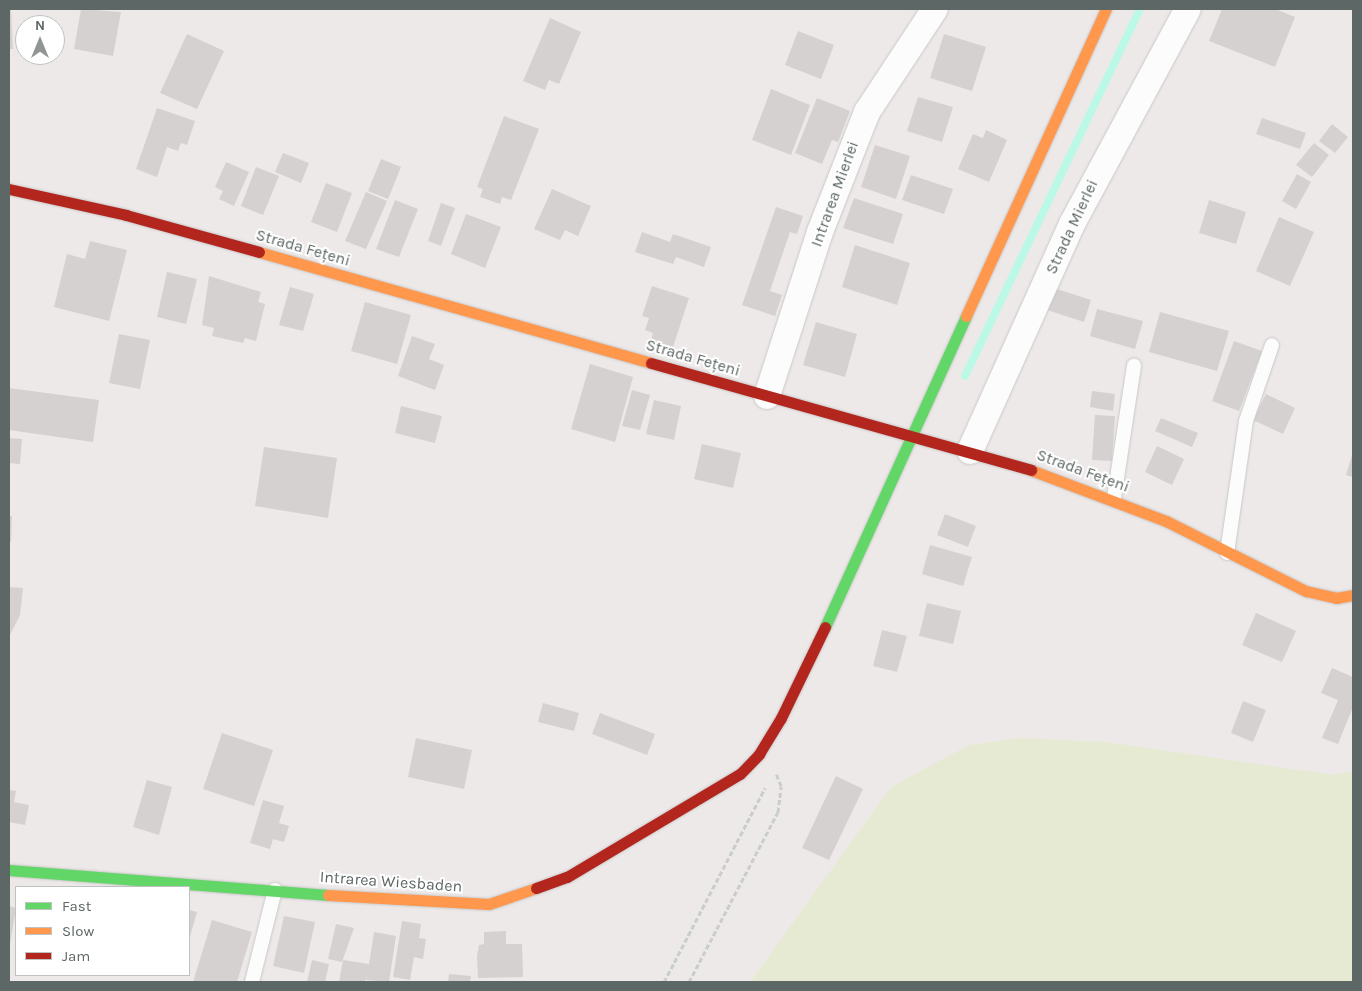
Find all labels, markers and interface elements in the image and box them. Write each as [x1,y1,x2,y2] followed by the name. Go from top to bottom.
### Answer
[15,15,65,65] north arrow
[35,17,45,34] text: N
[807,138,863,250] street label: Intrarea Mierlei
[1042,177,1102,277] street label: Strada Mierlei
[254,225,352,271] street label: Strada Fețeni
[644,335,742,381] street label: Strada Fețeni
[1034,445,1132,497] street label: Strada Fețeni
[319,867,463,897] street label: Intrarea Wiesbaden
[15,886,190,976] legend
[62,897,91,915] text: Fast
[62,922,94,940] text: Slow
[62,947,90,965] text: Jam

